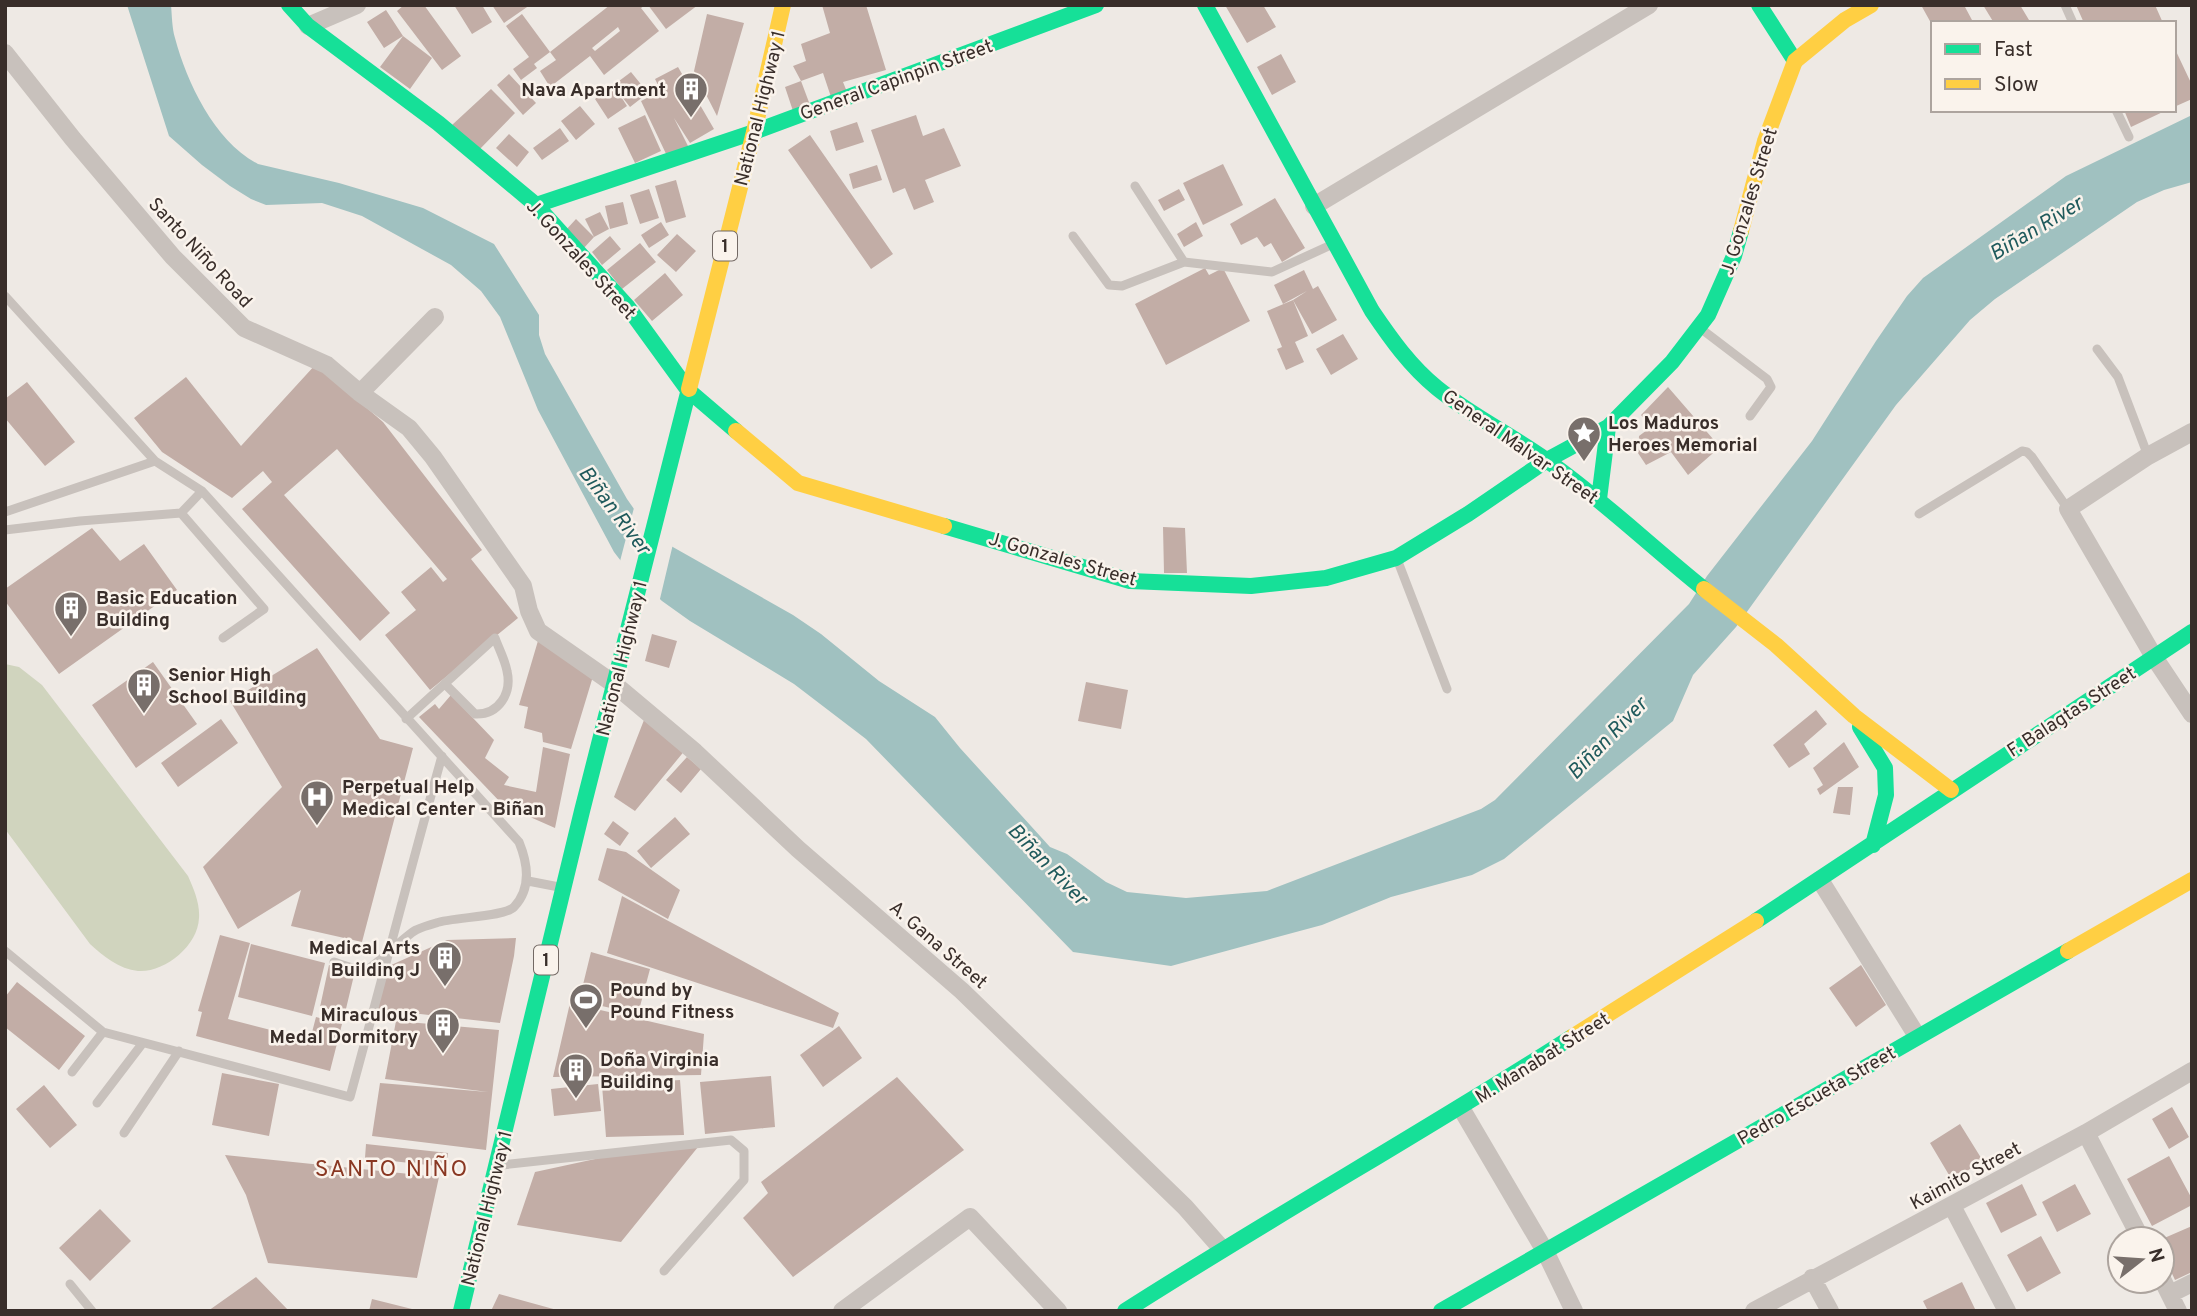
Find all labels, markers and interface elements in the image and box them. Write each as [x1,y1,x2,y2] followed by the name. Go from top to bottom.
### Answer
[1931,21,2176,112] legend
[730,28,792,189] street label: National Highway 1
[797,35,996,127] street label: General Capinpin Street
[1994,37,2033,64] text: Fast
[672,70,710,119] building icon: Nava Apartment
[1994,72,2039,99] text: Slow
[521,79,666,103] place label: Nava Apartment
[1716,125,1784,278] street label: J. Gonzales Street
[1985,190,2090,268] water label: Biñan River
[142,193,257,314] street label: Santo Niño Road
[520,195,641,325] street label: J. Gonzales Street
[713,232,737,260] road number: 1
[1437,385,1602,510] street label: General Malvar Street
[1608,412,1758,458] place label: Los Maduros Heroes Memorial
[1565,414,1603,463] place icon: Los Maduros Heroes Memorial
[572,461,657,562] water label: Biñan River
[986,527,1139,593] street label: J. Gonzales Street
[592,578,654,739] street label: National Highway 1
[96,587,238,633] place label: Basic Education Building
[52,589,90,638] building icon: Basic Education Building
[2003,662,2141,763] street label: F. Balagtas Street
[168,664,307,710] place label: Senior High School Building
[125,666,163,715] building icon: Senior High School Building
[1562,691,1655,786] water label: Biñan River
[342,776,544,822] place label: Perpetual Help Medical Center - Biñan
[298,778,336,827] hospital icon: Perpetual Help Medical Center - Biñan
[1001,818,1094,913] water label: Biñan River
[884,896,992,995] street label: A. Gana Street
[309,937,420,983] place label: Medical Arts Building J
[426,939,464,988] building icon: Medical Arts Building J
[534,945,558,974] road number: 1
[610,979,734,1025] place label: Pound by Pound Fitness
[567,981,605,1030] sports icon: Pound by Pound Fitness
[270,1004,418,1050] place label: Miraculous Medal Dormitory
[424,1006,462,1055] building icon: Miraculous Medal Dormitory
[1471,1008,1615,1110] street label: M. Manabat Street
[1734,1042,1900,1152] street label: Pedro Escueta Street
[600,1049,719,1095] place label: Doña Virginia Building
[557,1051,595,1100] building icon: Doña Virginia Building
[457,1128,519,1289] street label: National Highway 1
[1906,1137,2026,1216] street label: Kaimito Street
[315,1155,469,1185] district label: SANTO NIÑO
[2106,1225,2176,1295] north arrow
[2142,1246,2169,1266] text: N

